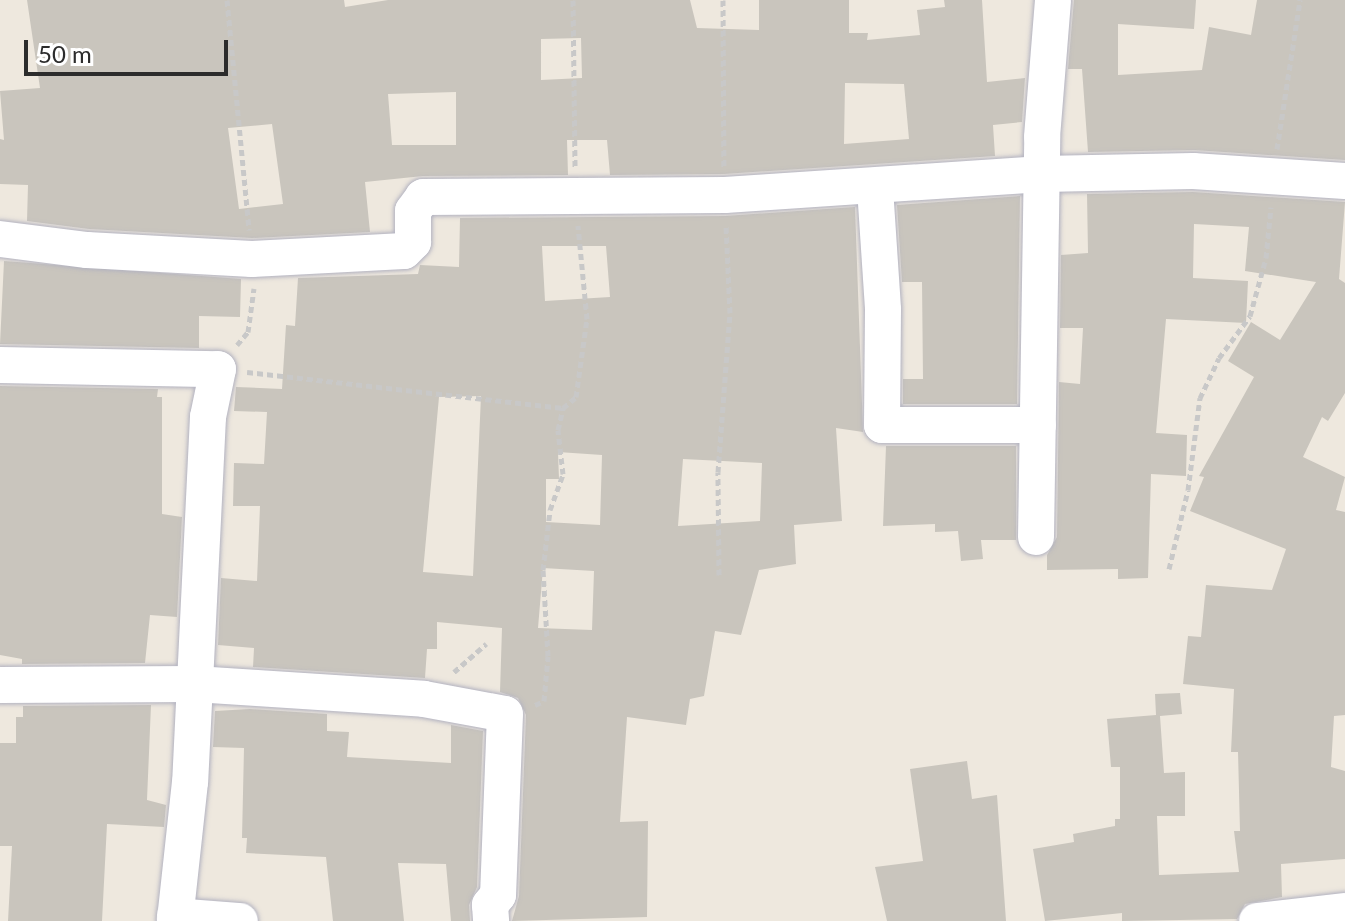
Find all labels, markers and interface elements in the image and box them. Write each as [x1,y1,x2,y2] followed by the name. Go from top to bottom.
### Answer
[28,24,232,74] scale bar
[38,39,92,68] text: 50 m

